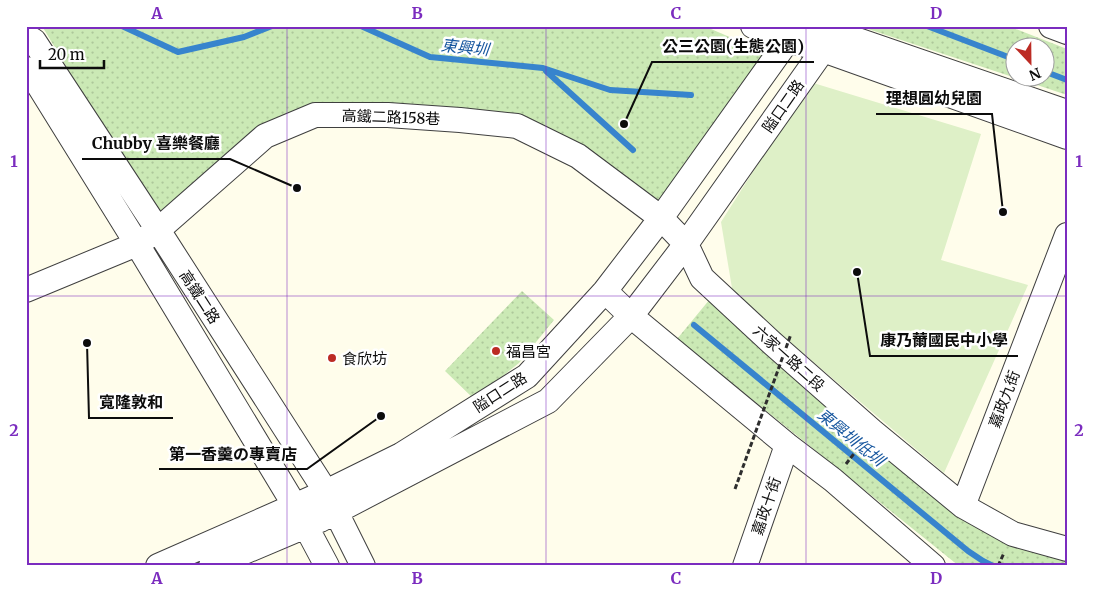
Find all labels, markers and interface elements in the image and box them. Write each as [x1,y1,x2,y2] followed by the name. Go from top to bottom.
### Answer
[150,3,163,23] text: A
[411,3,423,23] text: B
[671,3,681,23] text: C
[930,3,942,23] text: D
[652,31,814,62] callout: 公三公園(生態公園)
[440,35,492,60] water label: 東興圳
[662,36,804,56] text: 公三公園(生態公園)
[40,38,104,70] scale bar
[1006,38,1056,88] north arrow
[48,45,85,64] text: 20 m
[1026,64,1043,84] text: N
[758,76,808,136] street label: 隘口二路
[876,83,992,114] callout: 理想圓幼兒園
[886,88,982,108] text: 理想圓幼兒園
[341,106,441,128] street label: 高鐵二路158巷
[82,128,230,159] callout: Chubby 喜樂餐廳
[92,133,220,153] text: Chubby 喜樂餐廳
[10,151,18,171] text: 1
[1075,151,1083,171] text: 1
[176,267,224,327] street label: 高鐵二路
[749,321,829,395] street label: 六家一路二段
[870,325,1018,356] callout: 康乃薾國民中小學
[880,330,1008,350] text: 康乃薾國民中小學
[506,342,551,361] place label: 福昌宮
[490,345,502,357] marker: 福昌宮
[342,349,387,368] place label: 食欣坊
[326,352,338,364] marker: 食欣坊
[470,368,530,416] street label: 隘口二路
[984,368,1024,430] street label: 嘉政九街
[89,387,173,418] callout: 寬隆敦和
[99,392,163,412] text: 寬隆敦和
[814,404,890,471] water label: 東興圳低圳
[9,420,19,440] text: 2
[1074,420,1084,440] text: 2
[159,438,307,469] callout: 第一香羹の專賣店
[169,444,297,464] text: 第一香羹の專賣店
[747,475,785,537] street label: 嘉政十街
[150,568,163,588] text: A
[411,568,423,588] text: B
[671,568,681,588] text: C
[930,568,942,588] text: D

